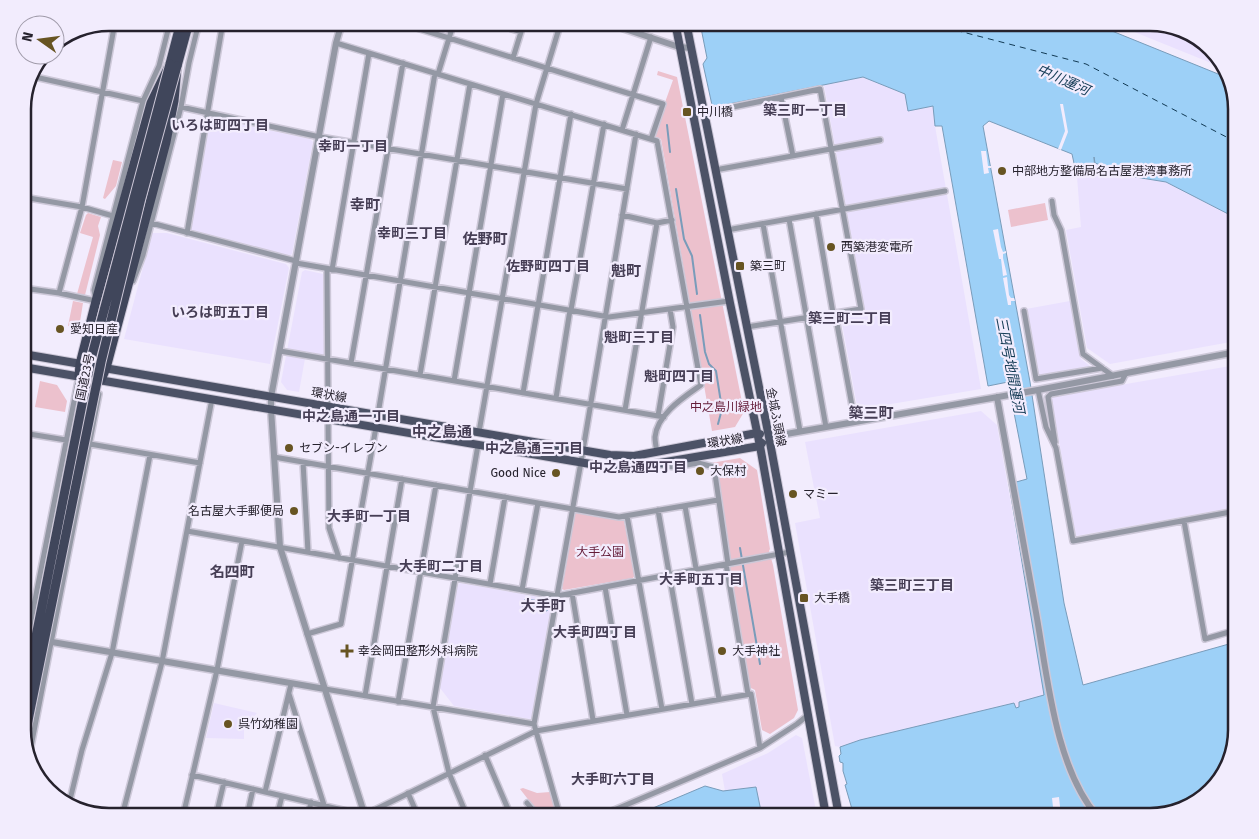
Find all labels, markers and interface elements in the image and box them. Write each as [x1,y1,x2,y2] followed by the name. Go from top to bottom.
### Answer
[15,15,65,65] north arrow
[18,30,37,44] text: N
[1034,61,1095,100] water label: 中川運河
[763,102,847,119] district label: 築三町一丁目
[697,105,733,119] place label: 中川橋
[681,106,693,118] marker: 中川橋
[171,117,269,134] district label: いろは町四丁目
[318,138,388,155] district label: 幸町一丁目
[1012,164,1192,178] place label: 中部地方整備局名古屋港湾事務所
[996,165,1008,177] marker: 中部地方整備局名古屋港湾事務所
[350,196,380,214] district label: 幸町
[377,225,447,242] district label: 幸町三丁目
[462,230,508,248] district label: 佐野町
[841,240,913,254] place label: 西築港変電所
[825,241,837,253] marker: 西築港変電所
[506,258,590,275] district label: 佐野町四丁目
[750,259,786,273] place label: 築三町
[734,260,746,272] marker: 築三町
[611,262,641,280] district label: 魁町
[171,304,269,321] district label: いろは町五丁目
[808,310,892,327] district label: 築三町二丁目
[992,315,1028,418] water label: 三四号地間運河
[70,322,118,336] place label: 愛知日産
[54,323,66,335] marker: 愛知日産
[604,329,674,346] district label: 魁町三丁目
[73,352,97,402] street label: 国道23号
[644,368,714,385] district label: 魁町四丁目
[310,385,348,405] street label: 環状線
[763,386,789,448] street label: 金城ふ頭線
[690,400,762,414] park label: 中之島川緑地
[848,404,894,422] district label: 築三町
[302,408,400,425] district label: 中之島通一丁目
[412,423,472,441] district label: 中之島通
[706,431,744,451] street label: 環状線
[485,440,583,457] district label: 中之島通三丁目
[299,441,388,455] place label: セブン-イレブン
[283,442,295,454] marker: セブン-イレブン
[589,459,687,476] district label: 中之島通四丁目
[710,464,747,478] place label: 大保村
[694,465,706,477] marker: 大保村
[490,466,546,480] place label: Good Nice
[550,467,562,479] marker: Good Nice
[803,487,839,501] place label: マミー
[787,488,799,500] marker: マミー
[188,504,284,518] place label: 名古屋大手郵便局
[288,505,300,517] marker: 名古屋大手郵便局
[327,508,411,525] district label: 大手町一丁目
[576,545,624,559] park label: 大手公園
[399,558,483,575] district label: 大手町二丁目
[209,563,255,581] district label: 名四町
[659,571,743,588] district label: 大手町五丁目
[870,577,954,594] district label: 築三町三丁目
[814,591,850,605] place label: 大手橋
[798,592,810,604] marker: 大手橋
[520,597,566,615] district label: 大手町
[553,624,637,641] district label: 大手町四丁目
[340,644,354,658] marker: 幸会岡田整形外科病院
[358,644,478,658] place label: 幸会岡田整形外科病院
[732,644,780,658] place label: 大手神社
[716,645,728,657] marker: 大手神社
[238,717,298,731] place label: 呉竹幼稚園
[222,718,234,730] marker: 呉竹幼稚園
[571,771,655,788] district label: 大手町六丁目

